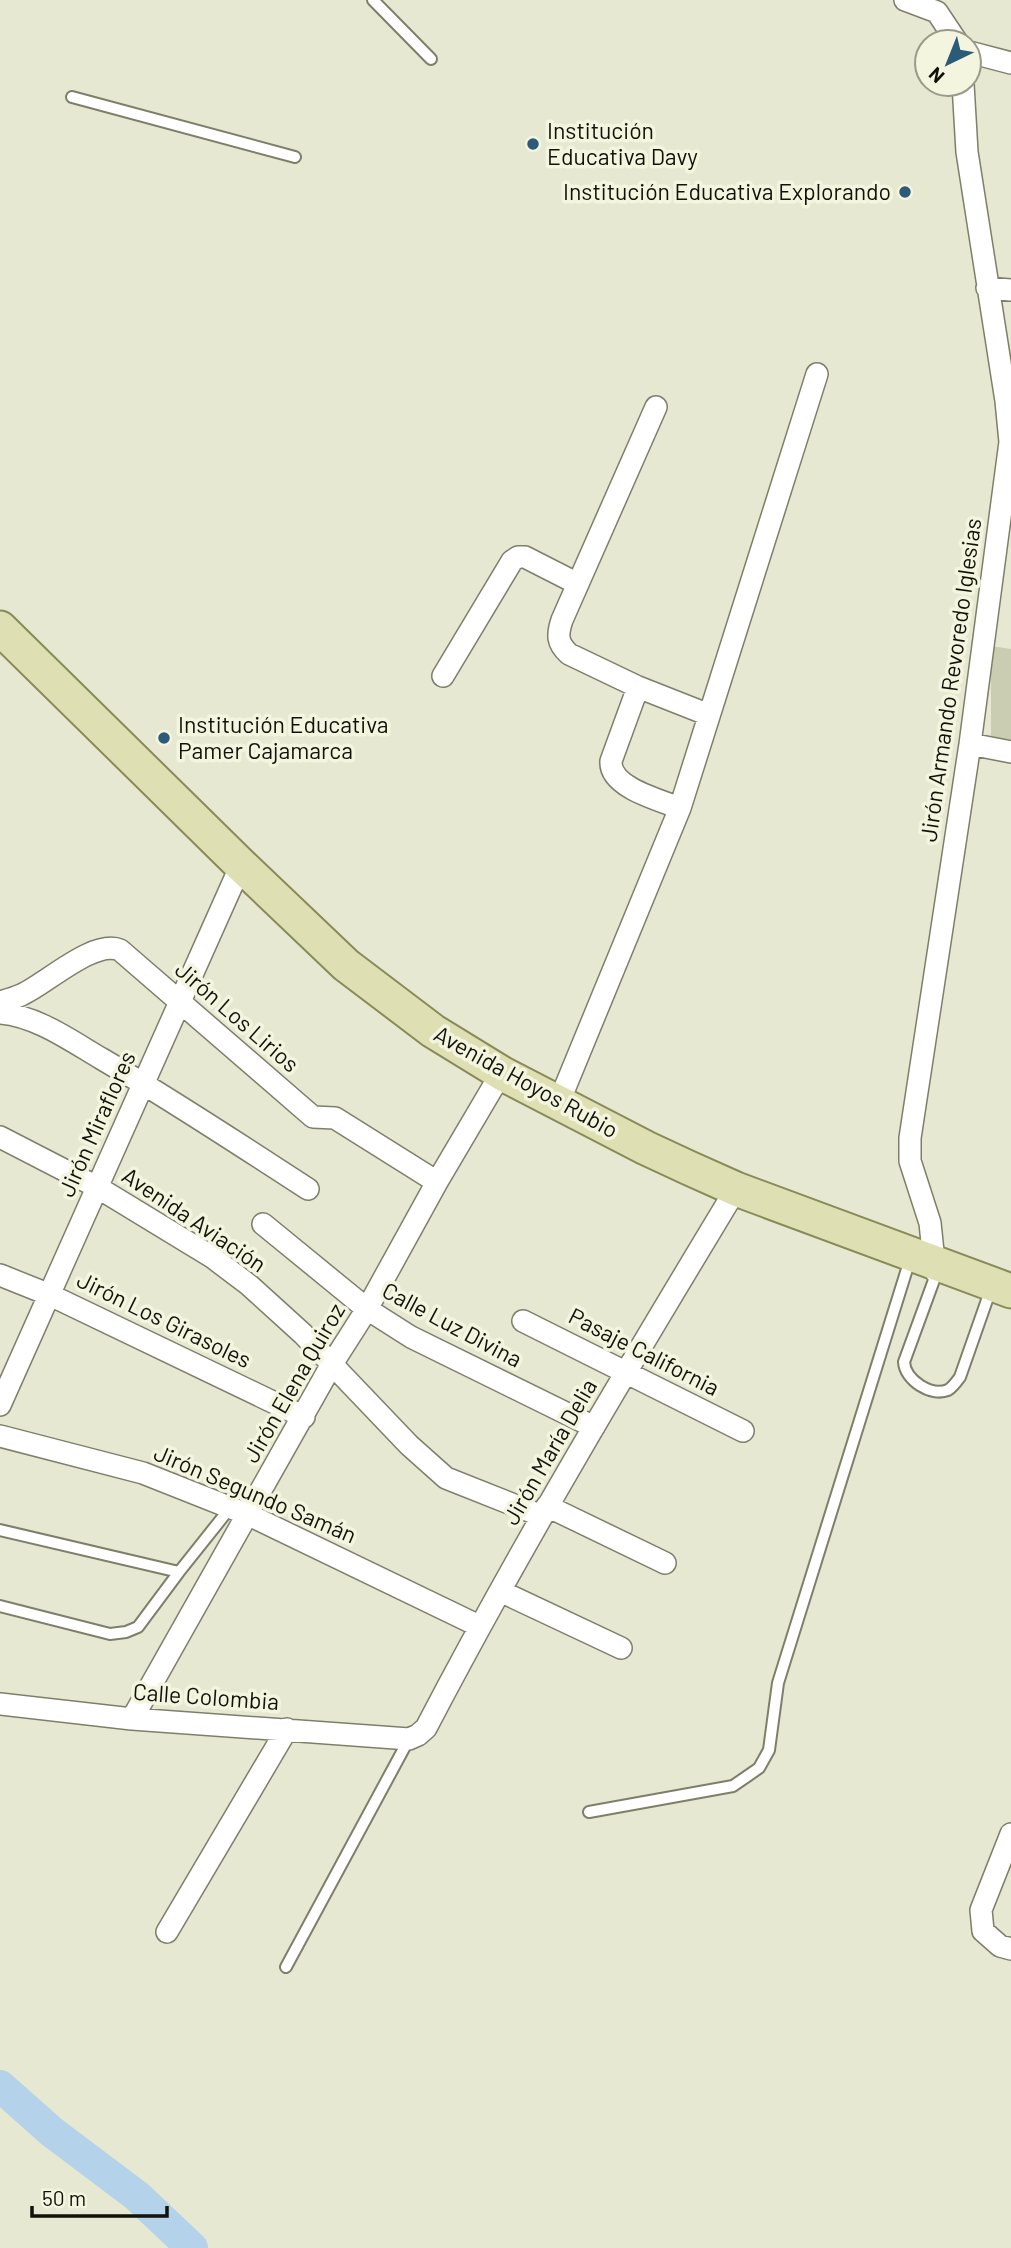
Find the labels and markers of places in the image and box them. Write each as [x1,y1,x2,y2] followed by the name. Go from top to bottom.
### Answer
[547,116,698,170] place label: Institución Educativa Davy
[525,136,541,152] marker: Institución Educativa Davy
[563,177,891,205] place label: Institución Educativa Explorando
[897,184,913,200] marker: Institución Educativa Explorando
[178,710,389,764] place label: Institución Educativa Pamer Cajamarca
[156,730,172,746] marker: Institución Educativa Pamer Cajamarca

